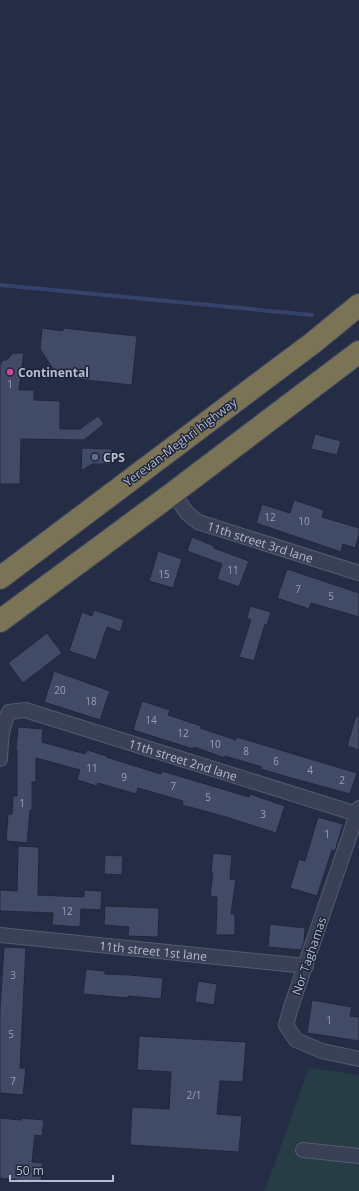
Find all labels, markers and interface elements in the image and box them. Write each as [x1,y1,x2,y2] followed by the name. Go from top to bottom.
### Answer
[18,364,89,381] place label: Continental
[5,367,15,377] marker: Continental
[7,377,13,391] house number: 1
[120,393,241,490] street label: Yerevan-Meghri highway
[103,449,125,466] place label: CPS
[90,452,100,462] marker: CPS
[264,510,276,524] house number: 12
[298,514,310,528] house number: 10
[205,517,316,567] street label: 11th street 3rd lane
[227,563,239,577] house number: 11
[158,567,170,581] house number: 15
[295,582,301,596] house number: 7
[328,589,334,603] house number: 5
[54,683,66,697] house number: 20
[85,694,97,708] house number: 18
[145,713,157,727] house number: 14
[177,726,189,740] house number: 12
[127,735,240,785] street label: 11th street 2nd lane
[209,737,221,751] house number: 10
[243,744,249,758] house number: 8
[273,754,279,768] house number: 6
[86,761,98,775] house number: 11
[307,763,313,777] house number: 4
[121,770,127,784] house number: 9
[339,773,345,787] house number: 2
[170,779,176,793] house number: 7
[205,790,211,804] house number: 5
[19,796,25,810] house number: 1
[260,807,266,821] house number: 3
[324,827,330,841] house number: 1
[61,904,73,918] house number: 12
[288,914,330,997] street label: Nor Taghamas
[99,937,208,964] street label: 11th street 1st lane
[10,968,16,982] house number: 3
[326,1013,332,1027] house number: 1
[8,1027,14,1041] house number: 5
[10,1074,16,1088] house number: 7
[186,1088,202,1102] house number: 2/1
[10,1157,113,1183] scale bar
[16,1162,44,1179] text: 50 m

